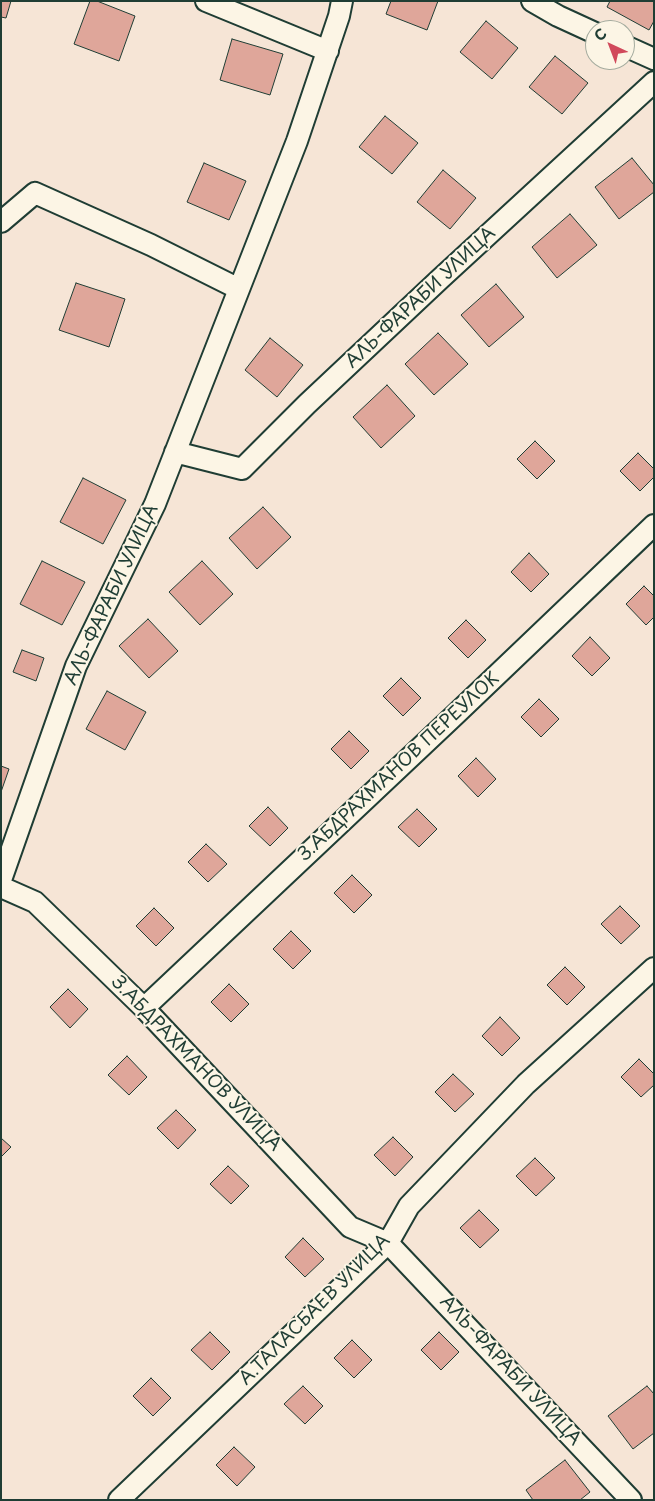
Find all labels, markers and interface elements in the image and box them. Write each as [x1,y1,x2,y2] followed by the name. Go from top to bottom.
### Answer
[585,20,635,70] north arrow
[589,23,611,46] text: С
[342,223,500,373] street label: АЛЬ-ФАРАБИ УЛИЦА
[61,501,163,689] street label: АЛЬ-ФАРАБИ УЛИЦА
[294,668,504,866] street label: З.АБДРАХМАНОВ ПЕРЕУЛОК
[107,972,285,1156] street label: З.АБДРАХМАНОВ УЛИЦА
[235,1230,395,1390] street label: А.ТАЛАСБАЕВ УЛИЦА
[435,1292,585,1450] street label: АЛЬ-ФАРАБИ УЛИЦА

